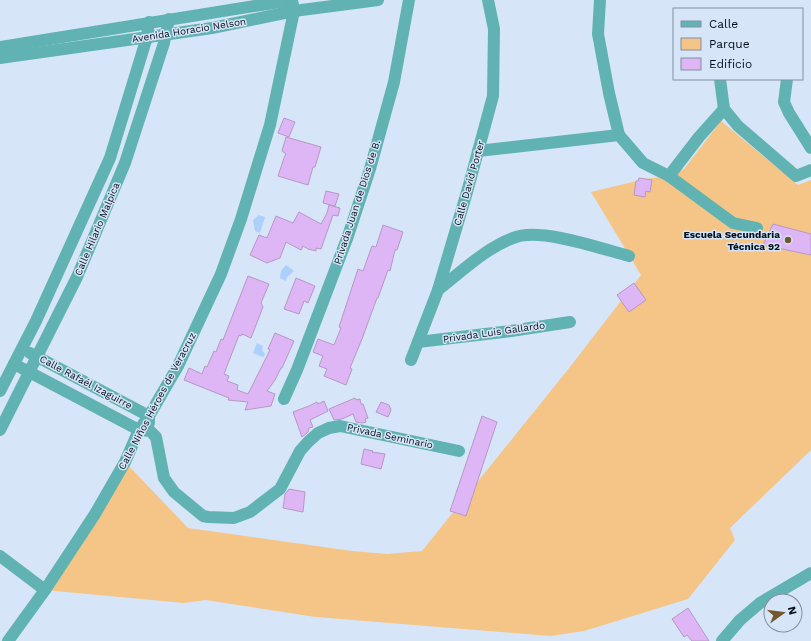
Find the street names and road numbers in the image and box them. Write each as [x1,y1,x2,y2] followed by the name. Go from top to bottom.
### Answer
[131,16,247,44] street label: Avenida Horacio Nelson
[332,138,382,266] street label: Privada Juan de Dios de B.
[452,139,486,227] street label: Calle David Porter
[72,180,122,277] street label: Calle Hilario Malpica
[442,319,546,345] street label: Privada Luis Gallardo
[116,331,198,471] street label: Calle Niños Héroes de Veracruz
[38,353,134,411] street label: Calle Rafaél Izaguirre
[346,422,434,450] street label: Privada Seminario

